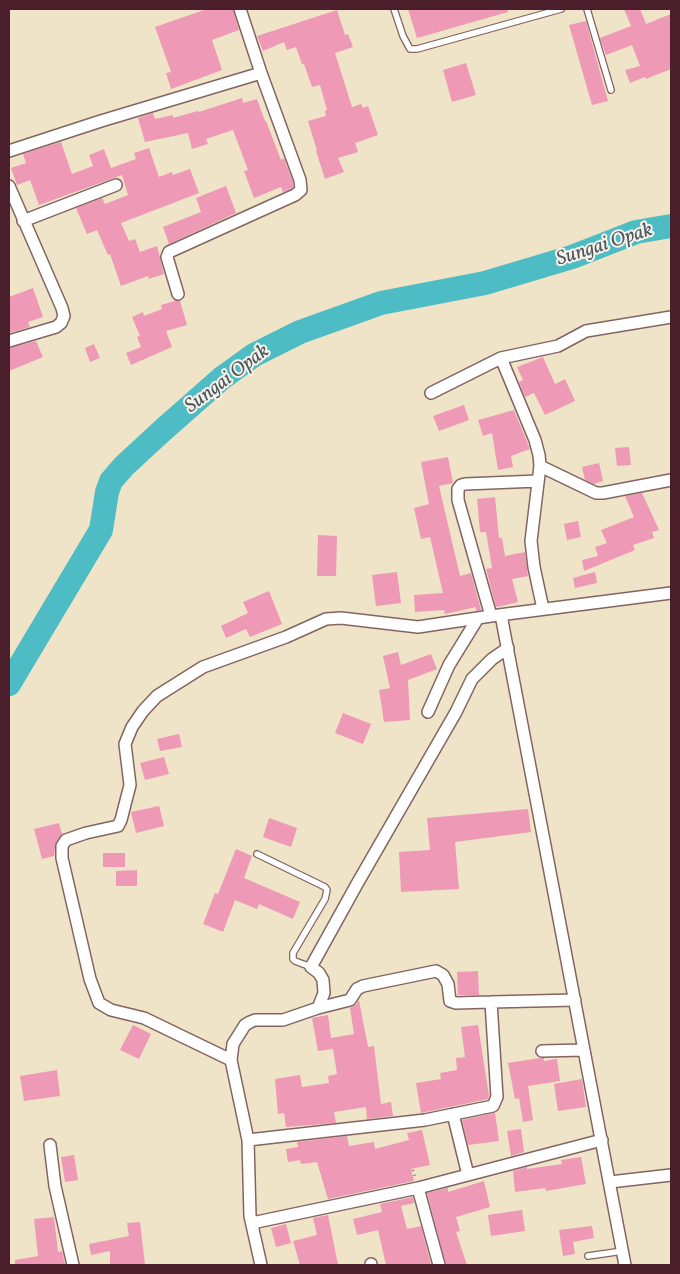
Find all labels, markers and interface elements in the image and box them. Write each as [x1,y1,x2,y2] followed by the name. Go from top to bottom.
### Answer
[554,219,656,273] water label: Sungai Opak
[181,340,275,420] water label: Sungai Opak

